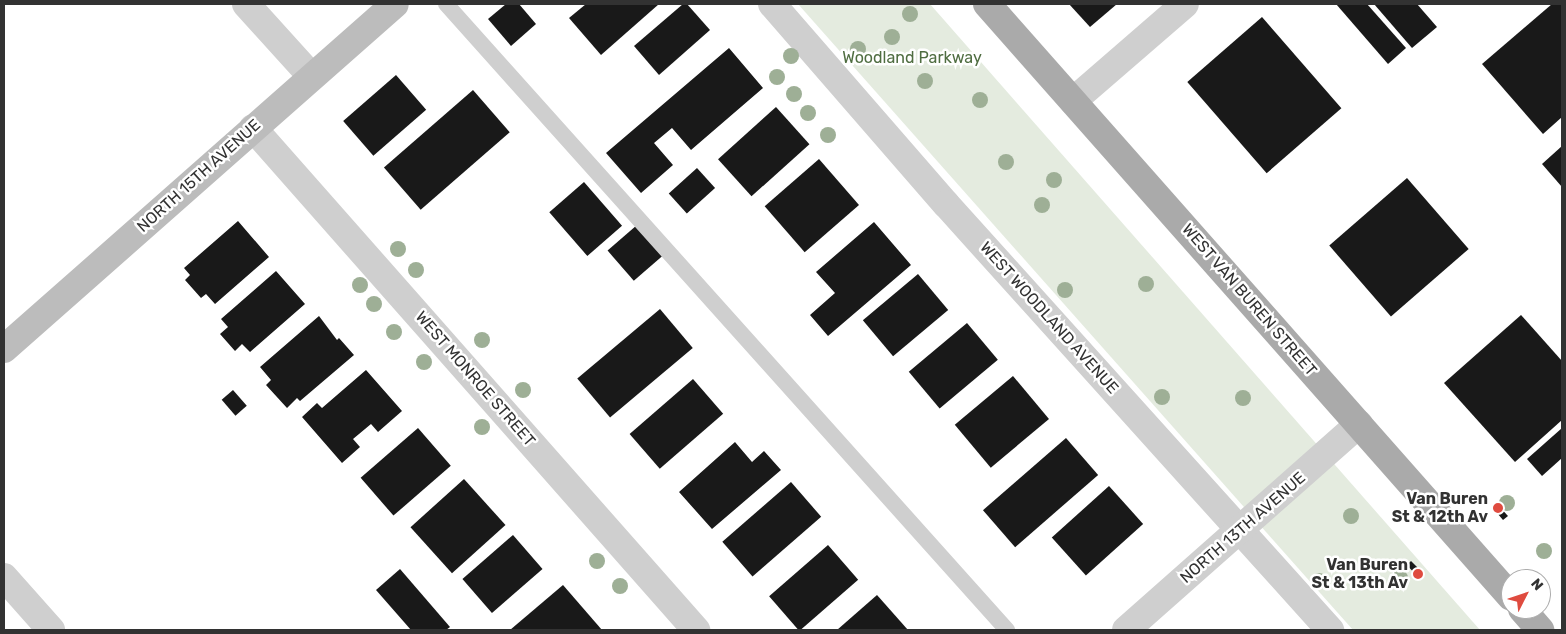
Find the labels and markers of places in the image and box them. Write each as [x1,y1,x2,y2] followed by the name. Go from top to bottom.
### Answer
[1391,489,1488,527] place label: Van Buren St & 12th Av
[1492,502,1504,514] marker: Van Buren St & 12th Av
[1311,555,1408,593] place label: Van Buren St & 13th Av
[1412,568,1424,580] marker: Van Buren St & 13th Av

